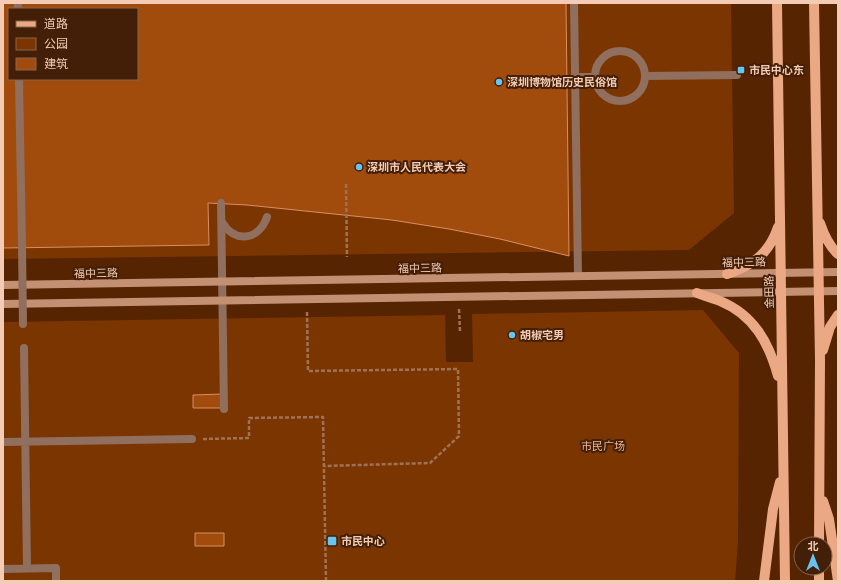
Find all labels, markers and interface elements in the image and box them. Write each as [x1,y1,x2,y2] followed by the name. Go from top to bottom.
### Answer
[8,8,138,80] legend
[44,16,68,30] text: 道路
[44,36,68,50] text: 公园
[44,56,68,70] text: 建筑
[749,63,804,76] place label: 市民中心东
[736,65,746,75] marker: 市民中心东
[507,75,617,88] place label: 深圳博物馆历史民俗馆
[494,77,504,87] marker: 深圳博物馆历史民俗馆
[367,160,466,173] place label: 深圳市人民代表大会
[354,162,364,172] marker: 深圳市人民代表大会
[722,255,766,268] street label: 福中三路
[398,261,442,274] street label: 福中三路
[74,266,118,279] street label: 福中三路
[762,275,775,309] street label: 金田路
[520,328,564,341] place label: 胡椒宅男
[507,330,517,340] marker: 胡椒宅男
[581,439,625,452] park label: 市民广场
[341,534,385,547] place label: 市民中心
[326,535,338,547] marker: 市民中心
[793,536,833,576] north arrow
[808,539,819,552] text: 北

